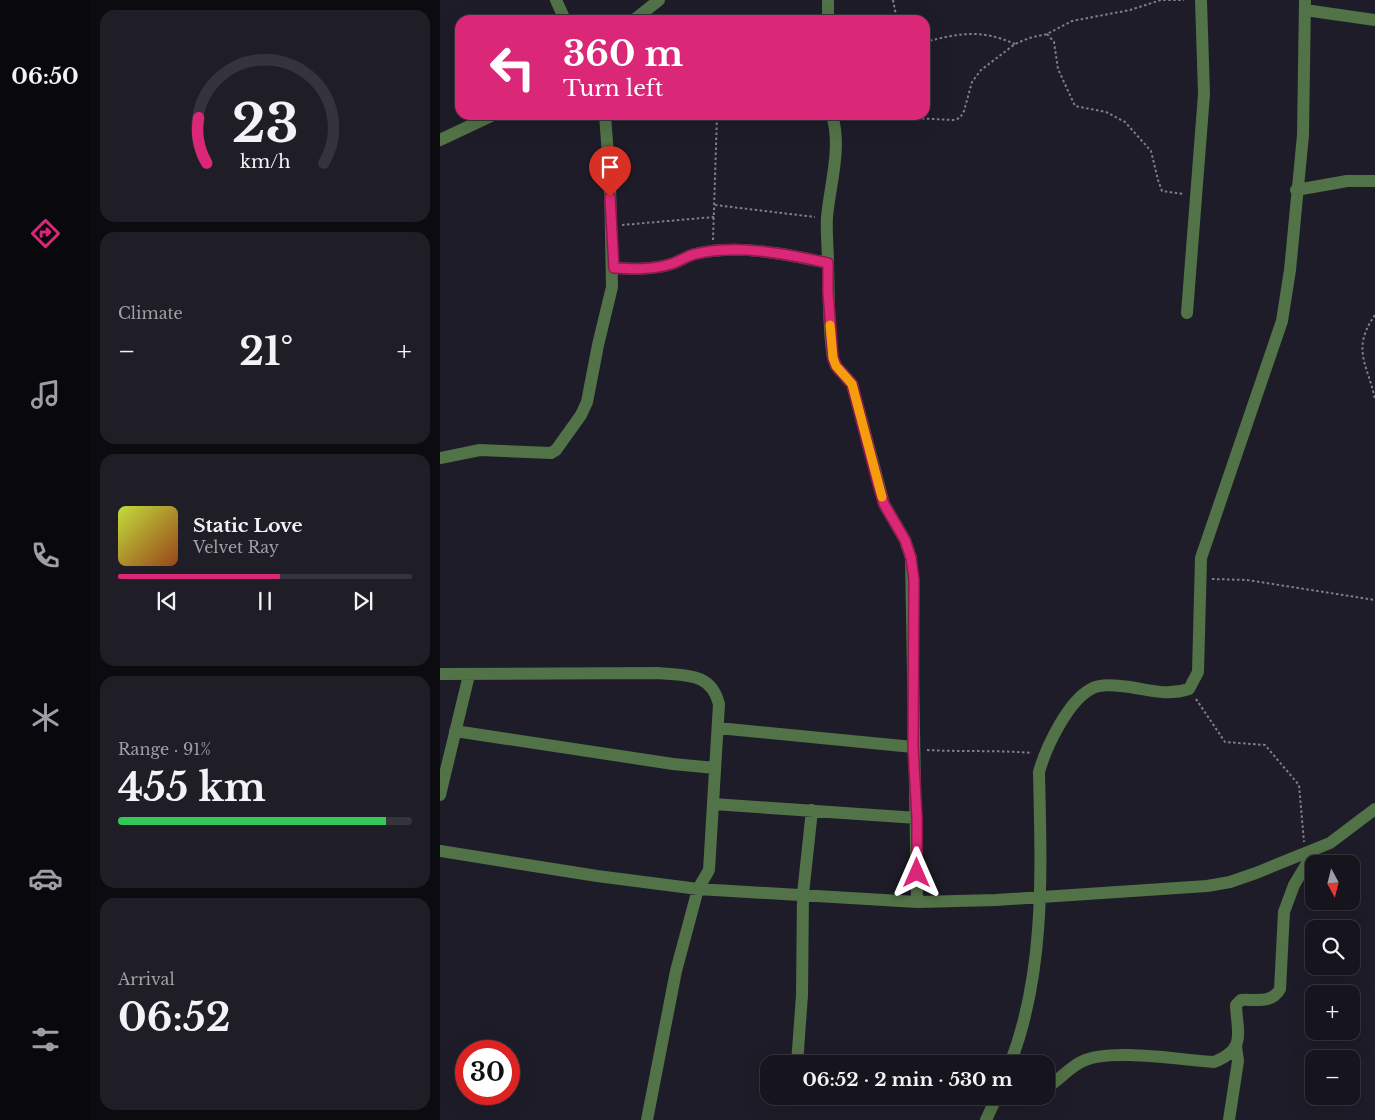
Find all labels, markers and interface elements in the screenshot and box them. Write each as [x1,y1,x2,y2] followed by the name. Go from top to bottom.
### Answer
[563,32,683,75] text: 360 m
[480,35,545,100] icon: left
[11,63,79,90] text: 06:50
[563,75,663,102] text: Turn left
[232,92,298,156] text: 23
[589,146,631,197] pin
[240,151,290,173] text: km/h
[596,153,624,181] icon: arrive
[28,216,63,251] icon: directions
[118,303,183,323] text: Climate
[239,328,293,375] text: 21°
[118,334,136,369] text: −
[397,334,412,369] text: +
[28,377,63,412] icon: music
[193,514,303,537] text: Static Love
[193,537,279,557] text: Velvet Ray
[28,538,63,573] icon: phone
[153,587,181,615] icon: previous
[251,587,279,615] icon: pause
[349,587,377,615] icon: next
[28,700,63,735] icon: climate
[118,739,211,759] text: Range · 91%
[118,764,266,811] text: 455 km
[890,846,942,898] position arrow
[1305,855,1360,910] north arrow
[1305,855,1360,1105] map controls
[28,861,63,896] icon: car
[1305,920,1360,975] button: search
[118,969,175,989] text: Arrival
[1305,985,1360,1040] button: +
[118,994,230,1041] text: 06:52
[28,1022,63,1057] icon: filters
[455,1040,520,1105] speed limit sign: 30
[1305,1050,1360,1105] button: −
[802,1068,1013,1091] text: 06:52 · 2 min · 530 m

